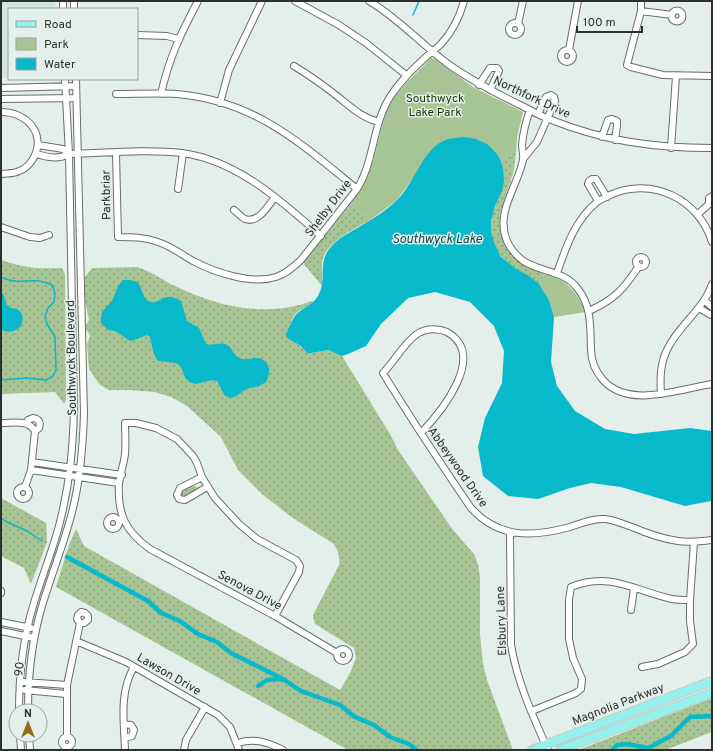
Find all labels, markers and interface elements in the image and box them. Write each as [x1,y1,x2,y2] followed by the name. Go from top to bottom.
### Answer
[8,8,138,80] legend
[577,8,642,34] scale bar
[583,15,616,31] text: 100 m
[44,17,72,33] text: Road
[44,37,69,53] text: Park
[44,57,76,73] text: Water
[490,73,573,123] street label: Northfork Drive
[406,91,464,121] park label: Southwyck Lake Park
[99,169,115,220] street label: Parkbriar
[302,177,356,241] street label: Shelby Drive
[392,232,482,248] water label: Southwyck Lake
[63,300,81,416] street label: Southwyck Boulevard
[423,424,491,511] street label: Abbeywood Drive
[215,567,284,615] street label: Senova Drive
[493,586,511,656] street label: Elsbury Lane
[134,650,203,700] street label: Lawson Drive
[11,661,29,677] street label: 90
[570,680,667,730] street label: Magnolia Parkway
[8,703,48,743] north arrow
[24,707,32,721] text: N

